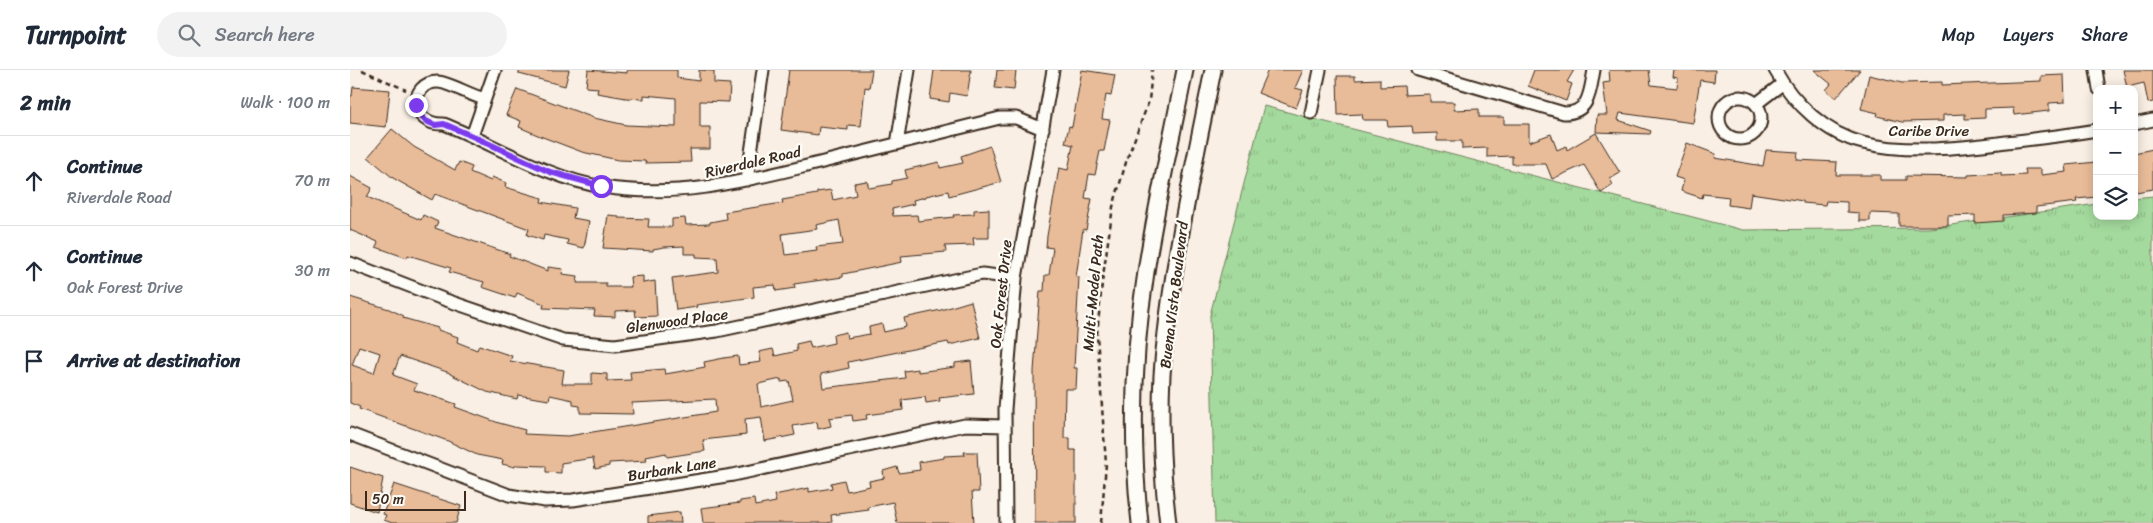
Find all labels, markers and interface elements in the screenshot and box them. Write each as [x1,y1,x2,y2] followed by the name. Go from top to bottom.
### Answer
[157,12,507,57] search box
[25,14,127,56] text: Turnpoint
[215,18,315,51] text: Search here
[1942,19,1975,51] text: Map
[2003,19,2054,51] text: Layers
[2082,19,2128,51] text: Share
[175,21,203,49] icon: search
[20,84,71,122] text: 2 min
[2093,85,2138,220] map controls
[2093,85,2138,130] button: +
[240,88,330,117] text: Walk · 100 m
[405,94,428,117] route end
[1889,118,1969,144] street label: Caribe Drive
[2093,130,2138,175] button: −
[703,138,805,186] street label: Riverdale Road
[67,150,143,183] text: Continue
[294,166,330,195] text: 70 m
[20,167,48,195] icon: ahead
[590,175,613,198] route start
[2093,175,2138,220] button: layers
[67,183,171,212] text: Riverdale Road
[1152,219,1196,370] street label: Buena Vista Boulevard
[1075,234,1111,352] street label: Multi-Model Path
[982,238,1020,349] street label: Oak Forest Drive
[67,240,143,273] text: Continue
[295,256,330,285] text: 30 m
[20,257,48,285] icon: ahead
[67,273,183,302] text: Oak Forest Drive
[624,301,730,341] street label: Glenwood Place
[67,344,240,377] text: Arrive at destination
[20,347,48,375] icon: arrive
[626,449,718,489] street label: Burbank Lane
[372,487,404,512] text: 50 m
[365,488,466,511] scale bar

